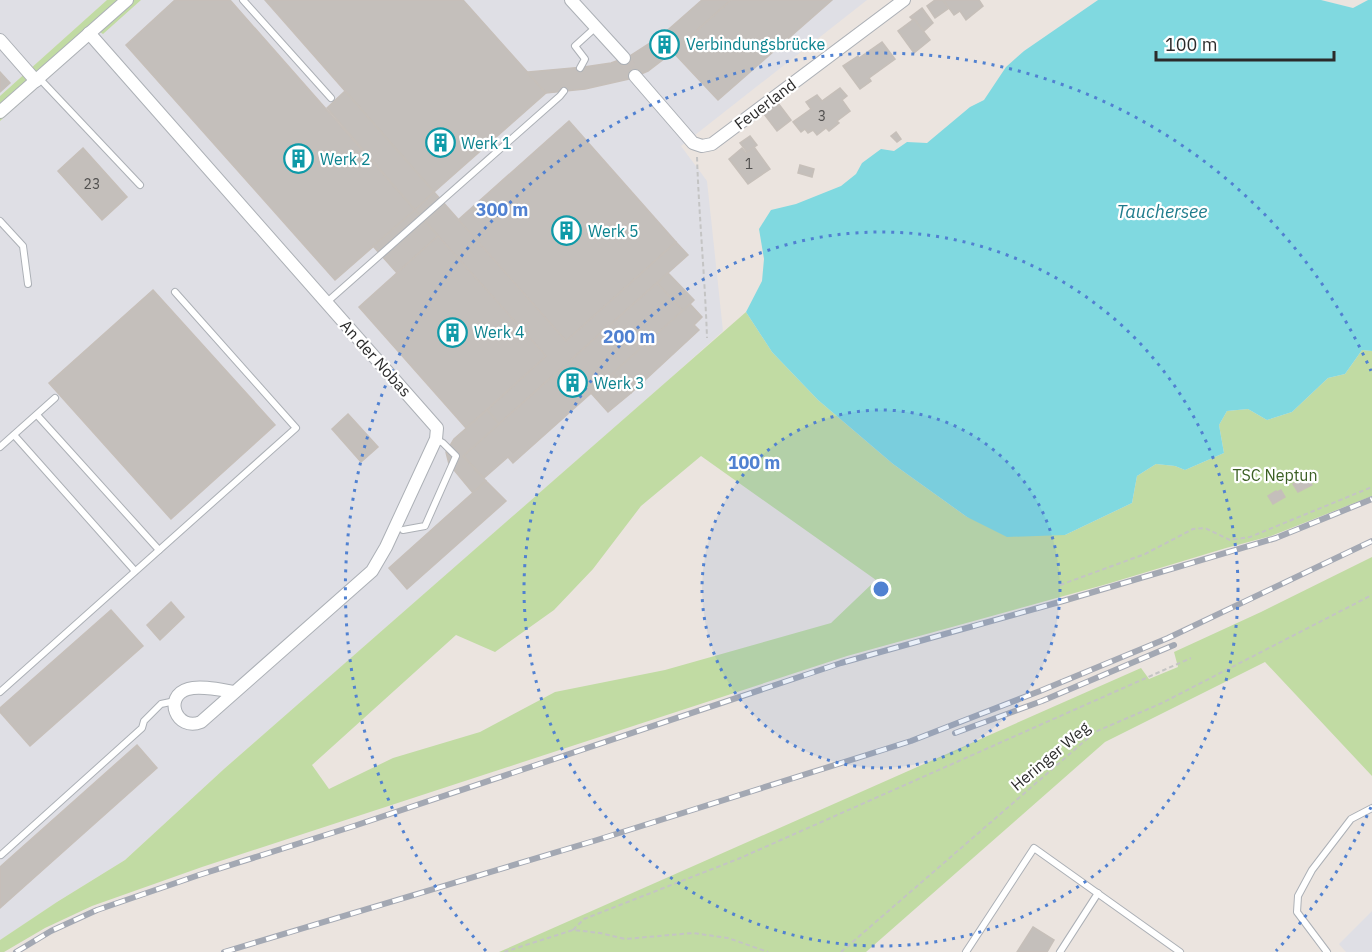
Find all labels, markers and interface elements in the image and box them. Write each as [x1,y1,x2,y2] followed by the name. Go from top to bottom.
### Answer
[1156,24,1334,62] scale bar
[649,28,681,60] building icon: Verbindungsbrücke
[1165,33,1217,56] text: 100 m
[686,34,825,54] place label: Verbindungsbrücke
[730,74,800,134] street label: Feuerland
[818,107,826,125] house number: 3
[424,127,456,159] building icon: Werk 1
[461,133,511,153] place label: Werk 1
[283,143,315,175] building icon: Werk 2
[320,149,370,169] place label: Werk 2
[745,155,753,173] house number: 1
[84,175,100,193] house number: 23
[476,198,528,221] text: 300 m
[1116,200,1208,223] water label: Tauchersee
[551,215,583,247] building icon: Werk 5
[588,221,638,241] place label: Werk 5
[336,315,416,401] street label: An der Nobas
[437,316,469,348] building icon: Werk 4
[474,322,524,342] place label: Werk 4
[603,325,655,348] text: 200 m
[557,367,589,399] building icon: Werk 3
[594,373,644,393] place label: Werk 3
[728,451,780,474] text: 100 m
[1232,465,1318,485] park label: TSC Neptun
[871,579,891,599] centre of rings
[1006,717,1094,795] street label: Heringer Weg

